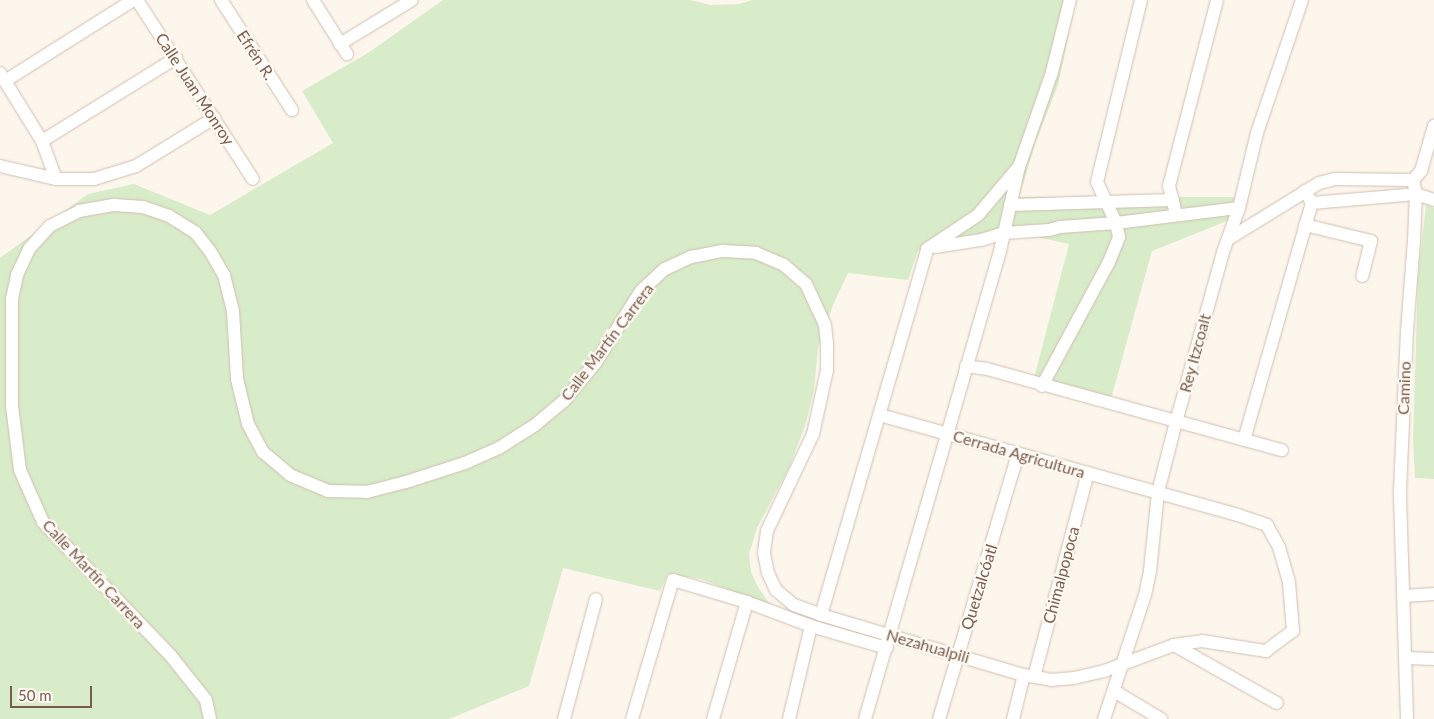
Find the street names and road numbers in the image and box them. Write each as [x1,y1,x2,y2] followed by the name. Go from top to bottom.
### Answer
[233,27,279,83] street label: Efrén R.
[151,29,239,149] street label: Calle Juan Monroy
[557,280,657,404] street label: Calle Martín Carrera
[1175,311,1215,395] street label: Rey Itzcoalt
[1393,361,1415,415] street label: Camino
[951,426,1087,482] street label: Cerrada Agricultura
[39,516,149,632] street label: Calle Martín Carrera
[1039,524,1083,626] street label: Chimalpopoca
[957,542,1001,632] street label: Quetzalcóatl
[884,625,972,667] street label: Nezahualpili

